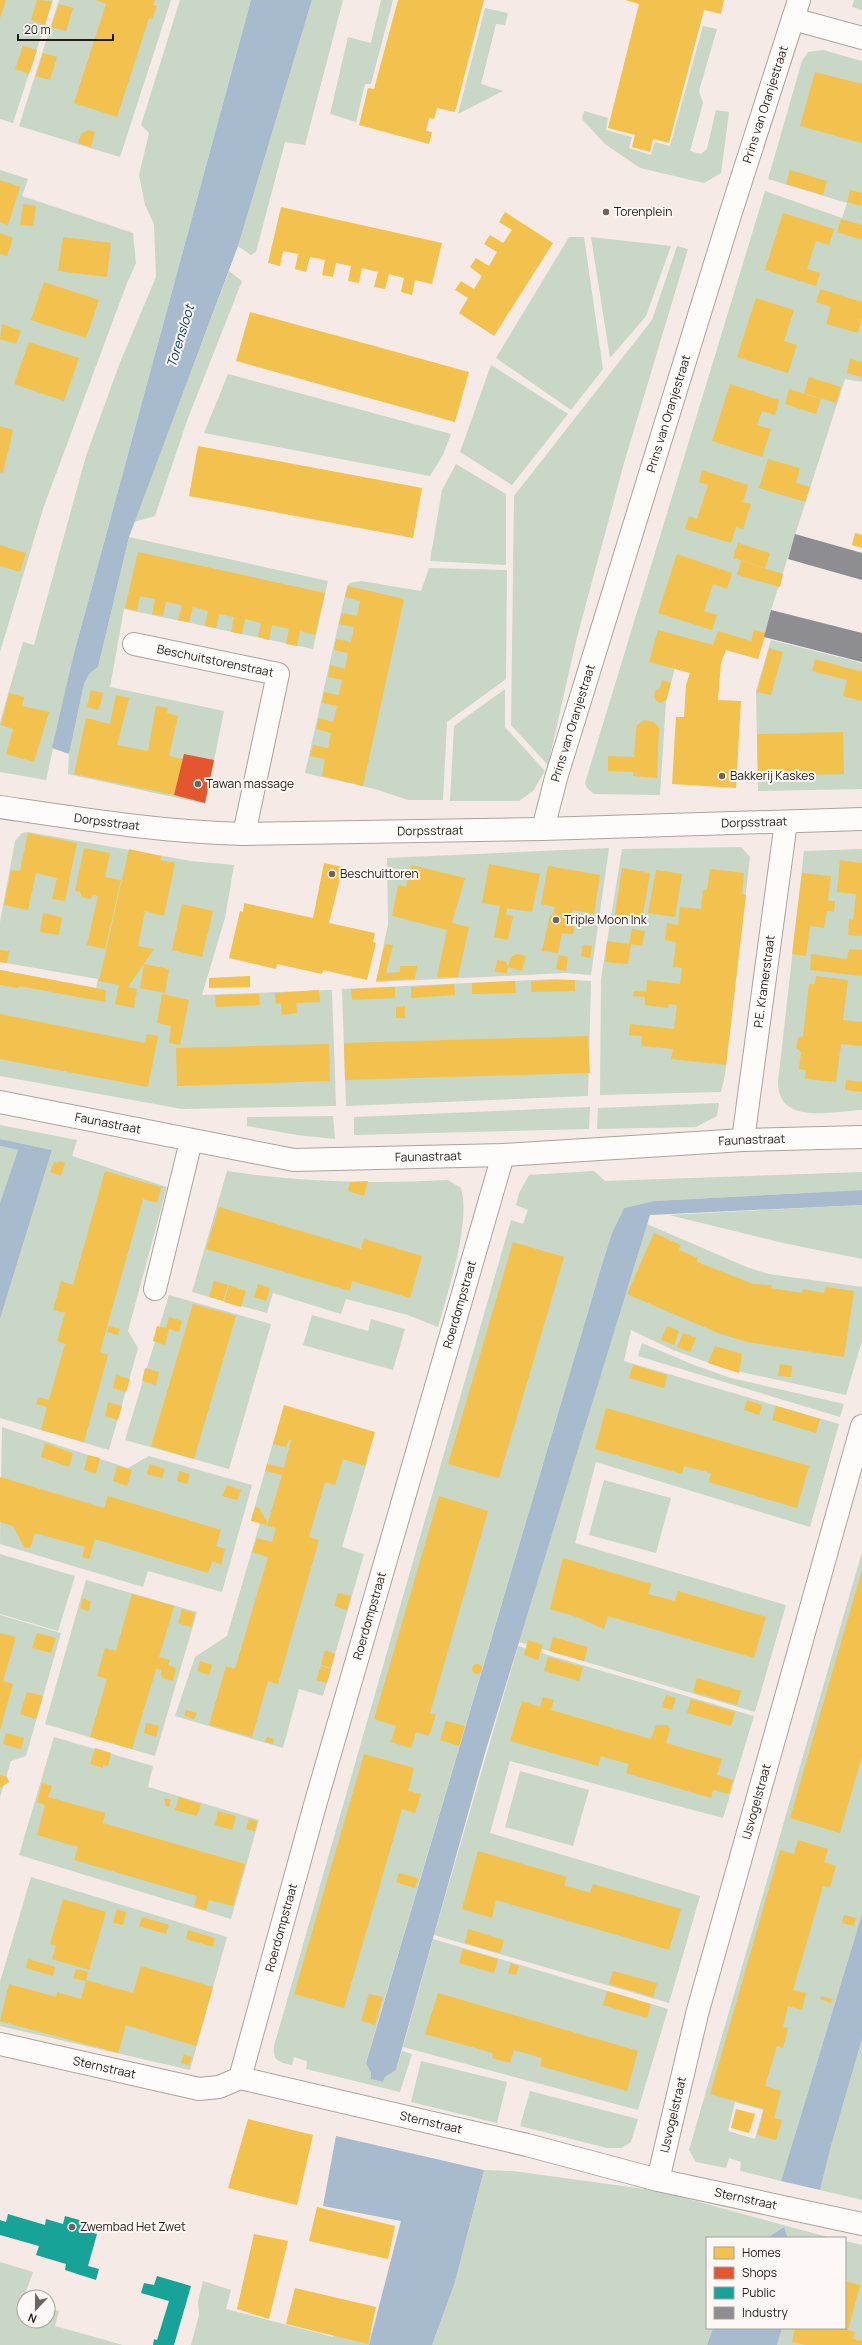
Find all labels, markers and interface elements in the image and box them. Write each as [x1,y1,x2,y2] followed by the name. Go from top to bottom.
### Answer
[18,16,113,42] scale bar
[24,21,51,38] text: 20 m
[738,43,792,165] street label: Prins van Oranjestraat
[614,203,672,220] place label: Torenplein
[601,207,611,217] marker: Torenplein
[162,301,199,369] water label: Torensloot
[642,352,694,474] street label: Prins van Oranjestraat
[155,640,275,681] street label: Beschuitstorenstraat
[546,662,599,784] street label: Prins van Oranjestraat
[730,767,815,784] place label: Bakkerij Kaskes
[717,771,727,781] marker: Bakkerij Kaskes
[206,775,294,792] place label: Tawan massage
[193,779,203,789] marker: Tawan massage
[73,809,141,834] street label: Dorpsstraat
[721,812,788,831] street label: Dorpsstraat
[397,821,464,839] street label: Dorpsstraat
[340,865,419,882] place label: Beschuittoren
[327,869,337,879] marker: Beschuittoren
[564,911,648,928] place label: Triple Moon Ink
[551,915,561,925] marker: Triple Moon Ink
[749,934,779,1029] street label: P.E. Kramerstraat
[74,1108,143,1138] street label: Faunastraat
[718,1130,786,1150] street label: Faunastraat
[395,1147,462,1166] street label: Faunastraat
[438,1258,480,1350] street label: Roerdompstraat
[348,1570,390,1662] street label: Roerdompstraat
[737,1762,775,1841] street label: IJsvogelstraat
[261,1881,301,1973] street label: Roerdompstraat
[71,2052,138,2082] street label: Sternstraat
[656,2075,690,2154] street label: IJsvogelstraat
[398,2107,464,2138] street label: Sternstraat
[713,2183,779,2214] street label: Sternstraat
[80,2218,186,2235] place label: Zwembad Het Zwet
[67,2222,77,2232] marker: Zwembad Het Zwet
[706,2237,846,2329] legend
[742,2244,781,2261] text: Homes
[742,2264,777,2281] text: Shops
[742,2284,776,2301] text: Public
[16,2289,56,2329] north arrow
[742,2304,788,2321] text: Industry
[26,2310,39,2327] text: N

